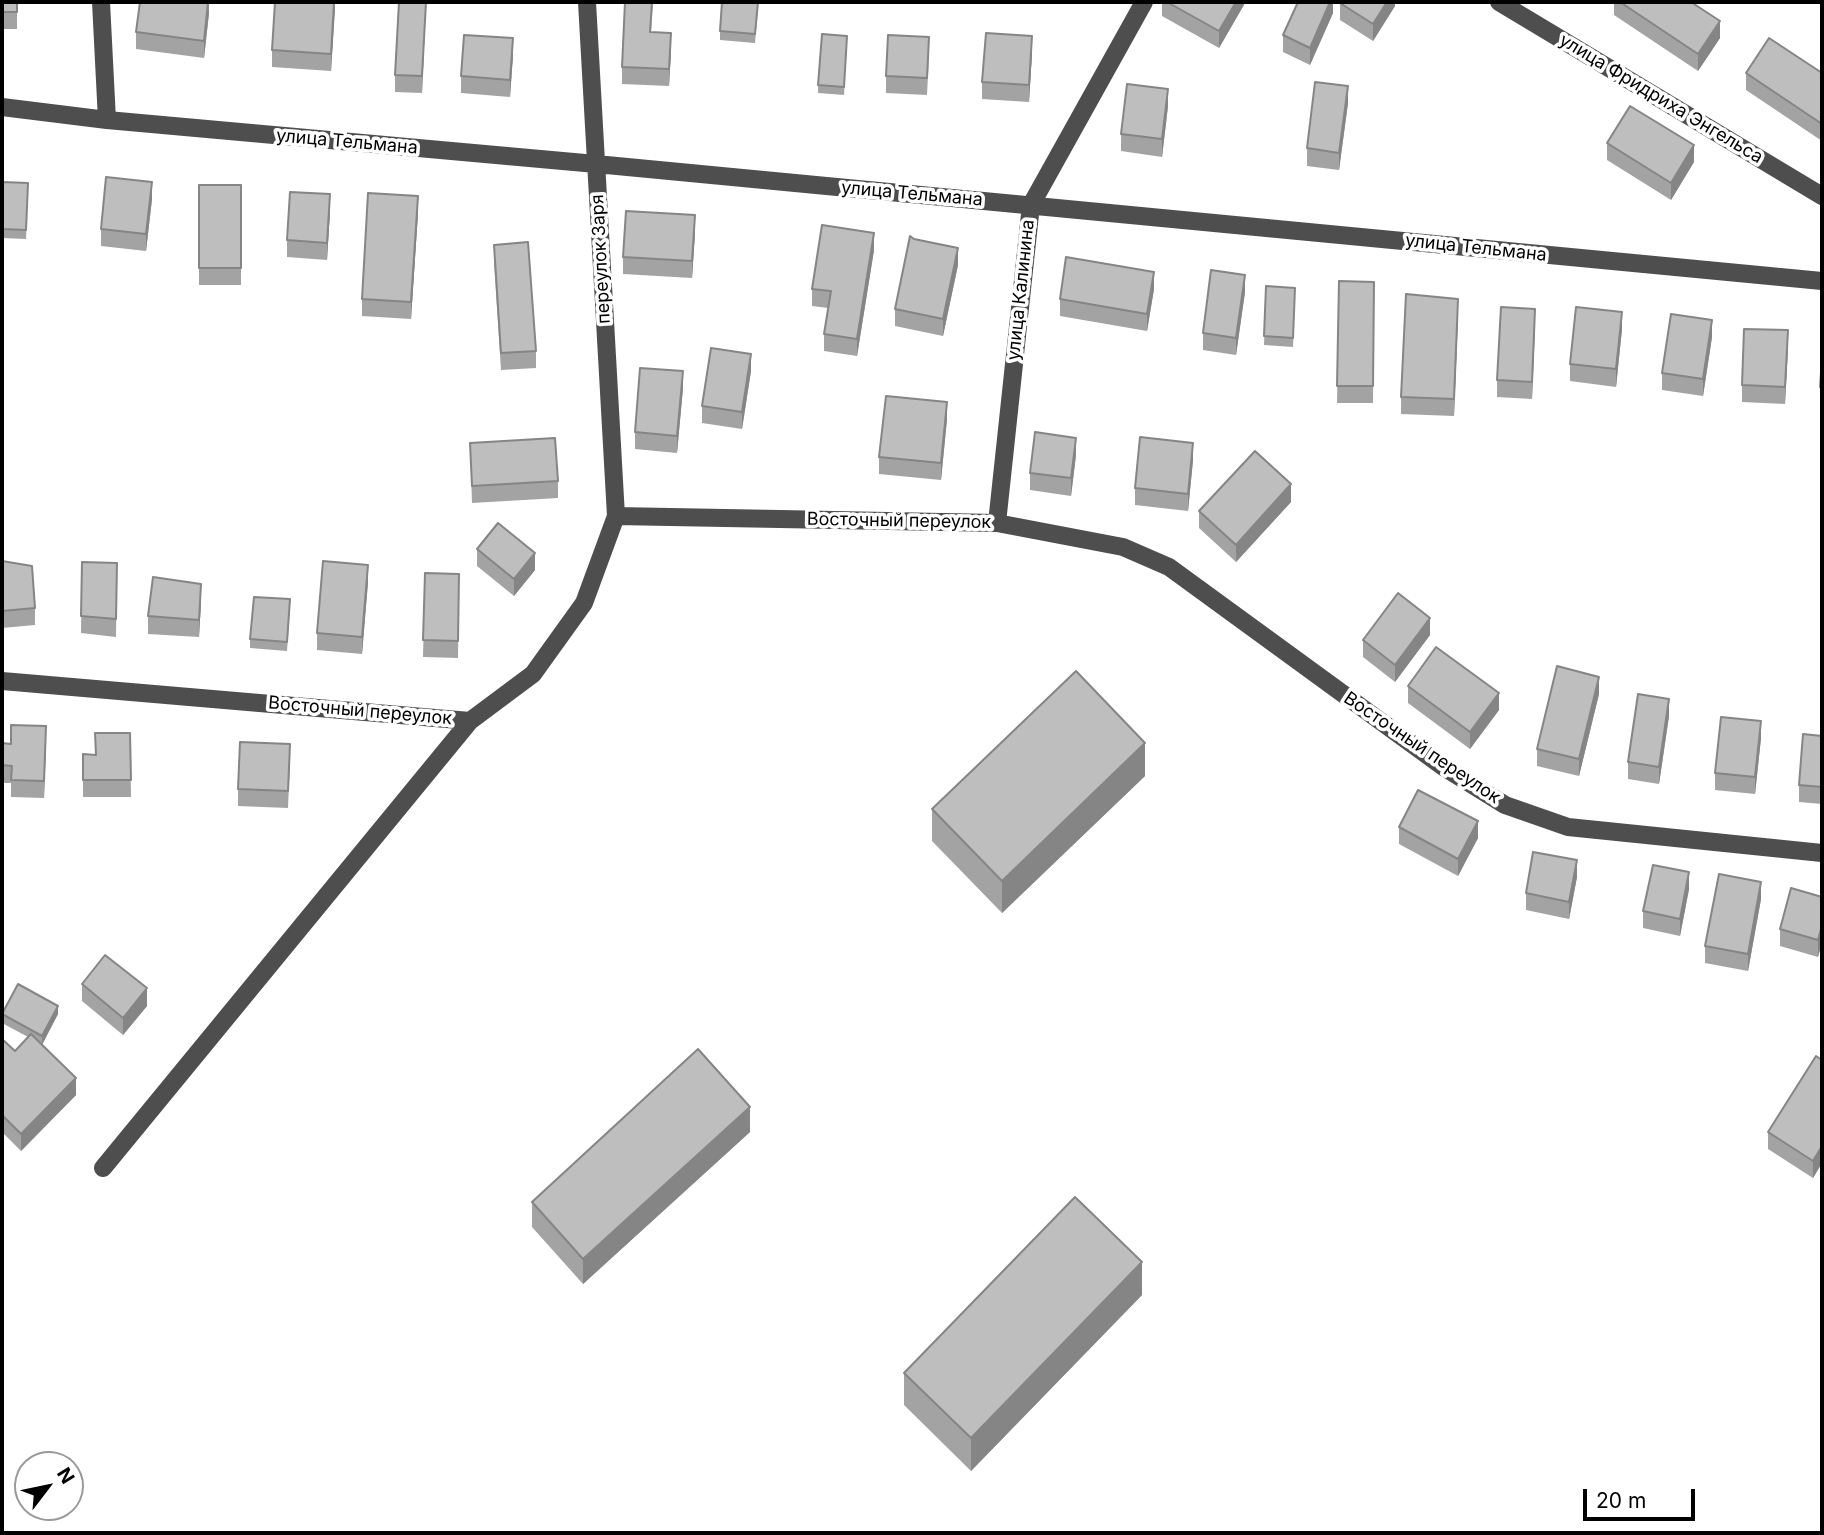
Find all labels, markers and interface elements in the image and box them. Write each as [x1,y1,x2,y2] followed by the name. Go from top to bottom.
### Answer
[1555,30,1767,168] street label: улица Фридриха Энгельса
[275,125,419,159] street label: улица Тельмана
[840,177,984,211] street label: улица Тельмана
[587,194,615,324] street label: переулок Заря
[1003,219,1039,361] street label: улица Калинина
[1404,230,1548,266] street label: улица Тельмана
[807,509,991,533] street label: Восточный переулок
[1340,688,1504,808] street label: Восточный переулок
[267,692,453,730] street label: Восточный переулок
[14,1451,84,1521] north arrow
[52,1463,79,1488] text: N
[1586,1476,1698,1520] scale bar
[1596,1488,1646,1513] text: 20 m

